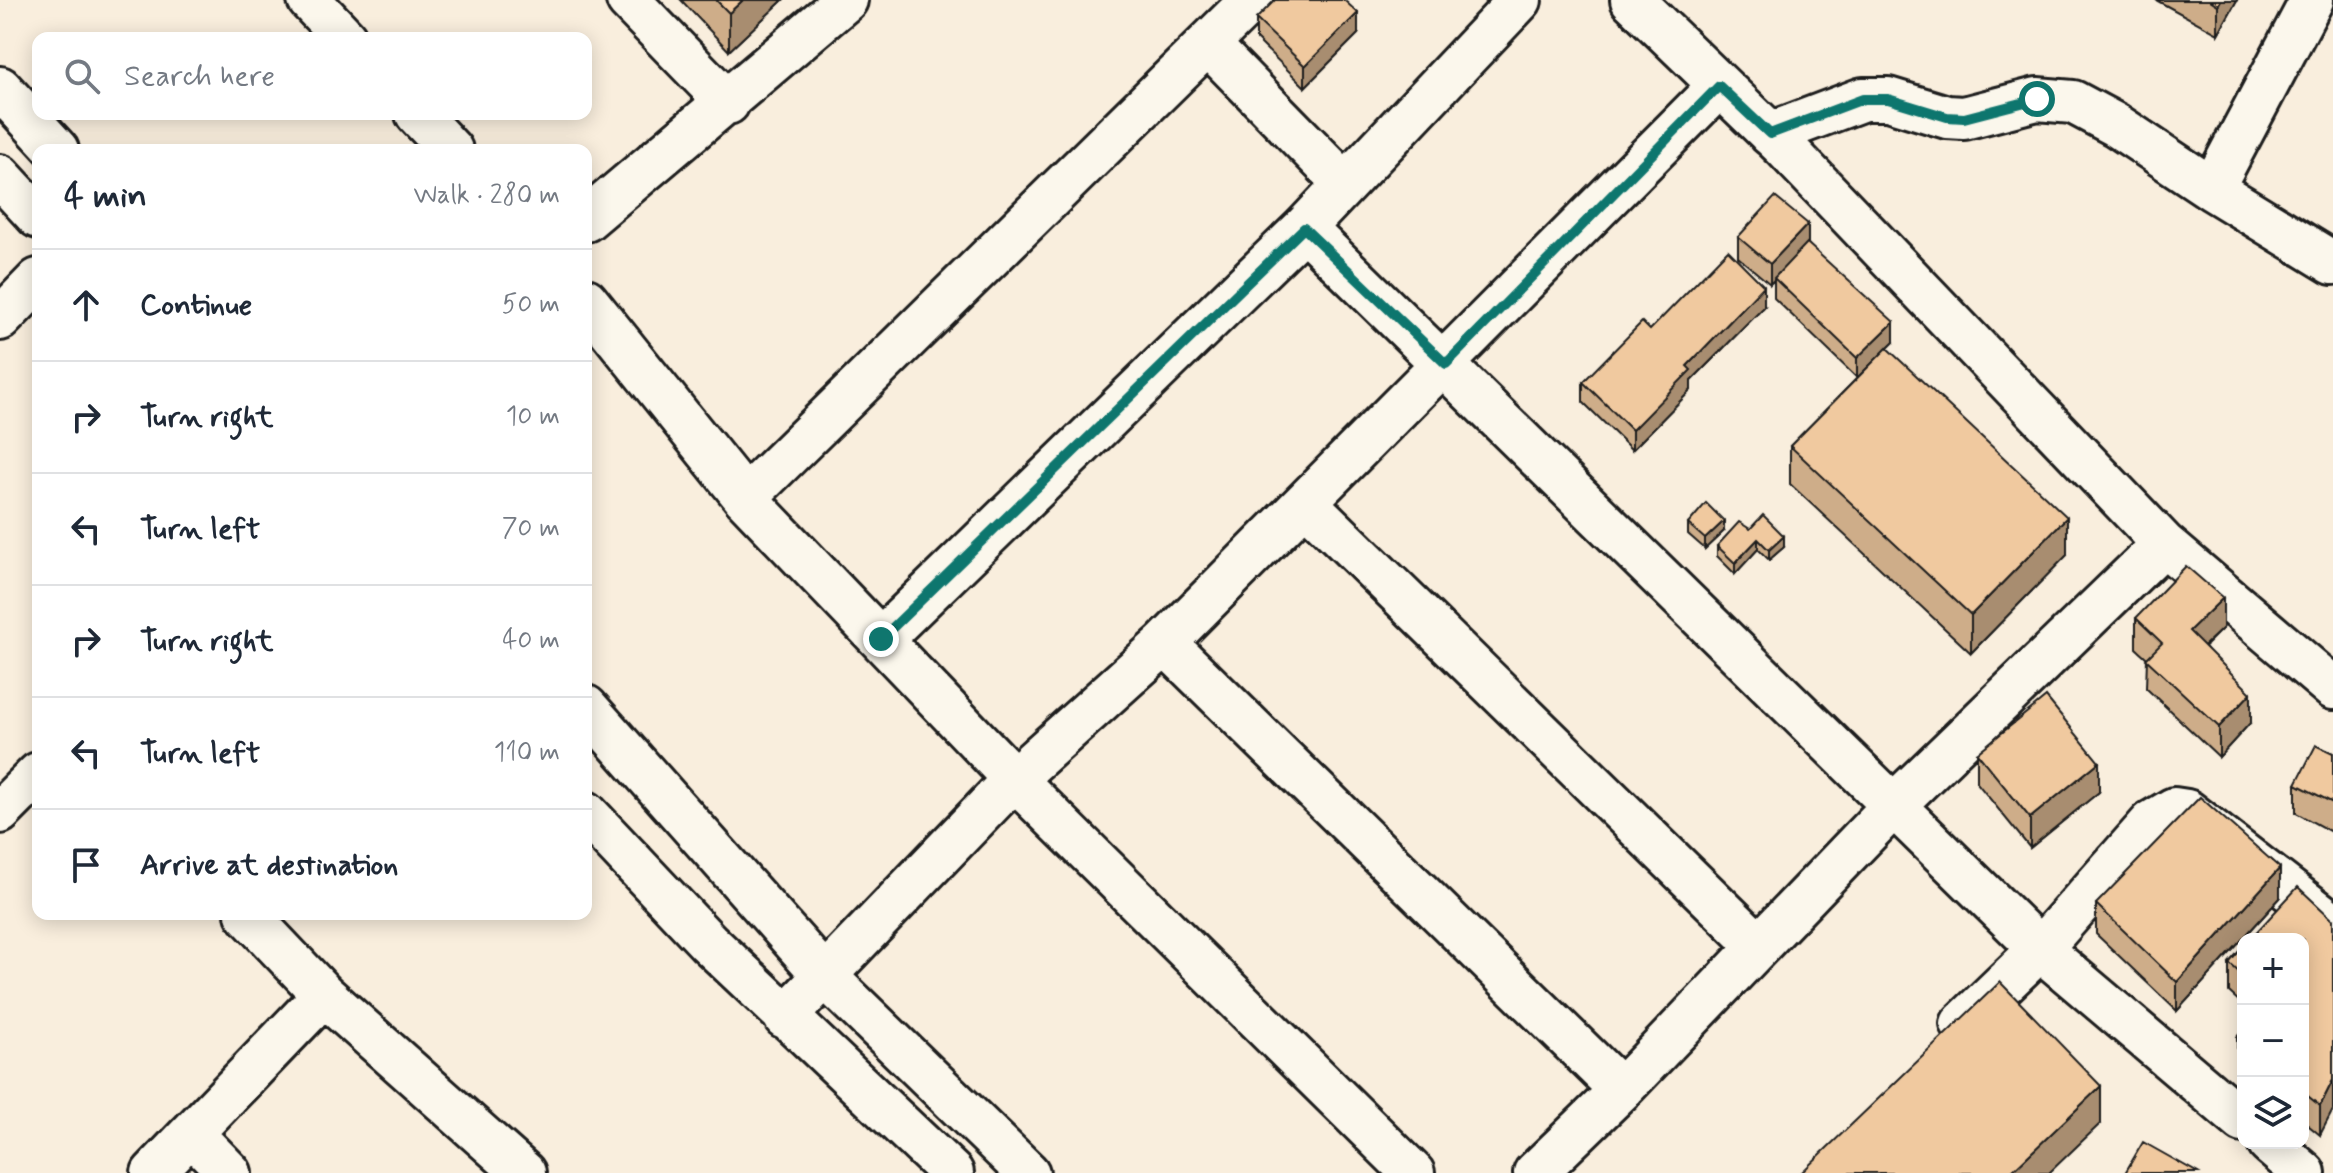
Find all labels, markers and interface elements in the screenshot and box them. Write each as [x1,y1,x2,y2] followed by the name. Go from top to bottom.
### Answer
[32,32,592,120] search box
[60,54,104,98] icon: search
[124,57,275,96] text: Search here
[2019,81,2055,117] route start
[64,174,147,219] text: 4 min
[413,179,560,213] text: Walk · 280 m
[64,283,108,327] icon: ahead
[140,286,252,325] text: Continue
[502,288,560,322] text: 50 m
[64,395,108,439] icon: right
[140,398,273,437] text: Turn right
[506,400,560,434] text: 10 m
[64,507,108,551] icon: left
[140,510,260,549] text: Turn left
[502,512,560,546] text: 70 m
[64,619,108,663] icon: right
[863,621,899,657] route end
[140,622,273,661] text: Turn right
[502,624,560,658] text: 40 m
[64,731,108,775] icon: left
[140,734,260,773] text: Turn left
[494,736,560,770] text: 110 m
[64,843,108,887] icon: arrive
[140,846,398,885] text: Arrive at destination
[2237,933,2309,1149] map controls
[2237,933,2309,1005] button: +
[2237,1005,2309,1077] button: −
[2237,1077,2309,1149] button: layers

